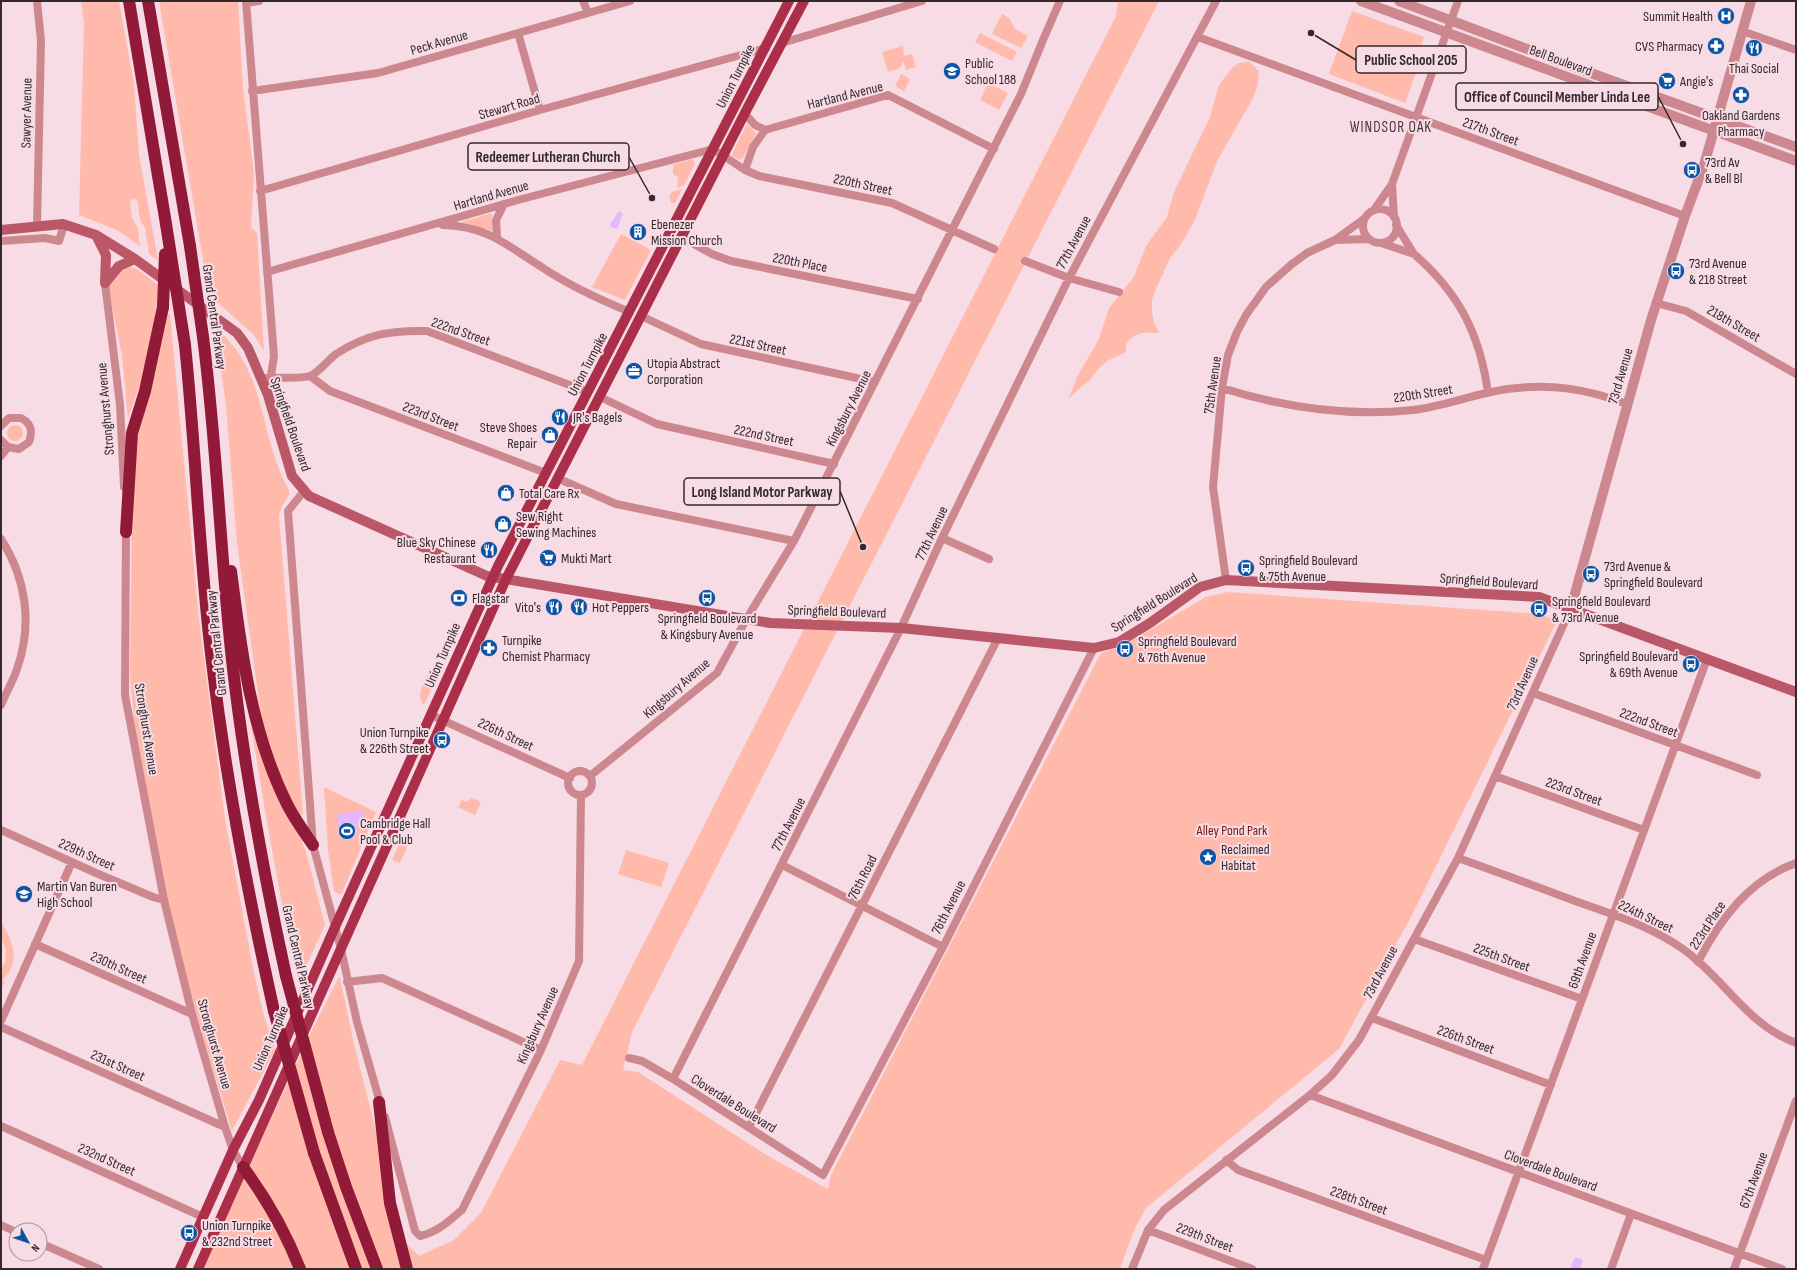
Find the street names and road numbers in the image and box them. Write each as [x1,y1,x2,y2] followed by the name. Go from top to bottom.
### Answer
[408,26,470,59] street label: Peck Avenue
[1527,41,1595,80] street label: Bell Boulevard
[712,42,759,111] street label: Union Turnpike
[17,78,36,148] street label: Sawyer Avenue
[806,78,885,113] street label: Hartland Avenue
[477,90,542,123] street label: Stewart Road
[1460,113,1521,149] street label: 217th Street
[832,170,894,199] street label: 220th Street
[452,177,531,214] street label: Hartland Avenue
[1052,213,1095,272] street label: 77th Avenue
[771,249,829,276] street label: 220th Place
[199,263,230,371] street label: Grand Central Parkway
[1704,301,1763,346] street label: 218th Street
[429,314,492,349] street label: 222nd Street
[564,330,611,399] street label: Union Turnpike
[728,330,788,359] street label: 221st Street
[1604,346,1637,406] street label: 73rd Avenue
[1200,355,1225,415] street label: 75th Avenue
[93,362,118,456] street label: Stronghurst Avenue
[822,367,875,449] street label: Kingsbury Avenue
[266,375,315,474] street label: Springfield Boulevard
[1392,380,1454,407] street label: 220th Street
[400,398,461,435] street label: 223rd Street
[732,421,795,450] street label: 222nd Street
[911,503,951,563] street label: 77th Avenue
[1108,569,1201,636] street label: Springfield Boulevard
[1439,570,1539,593] street label: Springfield Boulevard
[202,589,230,696] street label: Grand Central Parkway
[787,601,887,622] street label: Springfield Boulevard
[421,620,464,690] street label: Union Turnpike
[1503,653,1542,713] street label: 73rd Avenue
[639,655,713,722] street label: Kingsbury Avenue
[131,682,162,776] street label: Stronghurst Avenue
[1617,704,1680,741] street label: 222nd Street
[475,714,536,755] street label: 226th Street
[1543,773,1604,810] street label: 223rd Street
[768,794,809,854] street label: 77th Avenue
[56,835,118,874] street label: 229th Street
[844,852,881,902] street label: 76th Road
[928,877,969,937] street label: 76th Avenue
[1615,896,1676,937] street label: 224th Street
[1685,898,1729,953] street label: 223rd Place
[278,904,319,1011] street label: Grand Central Parkway
[1564,930,1601,991] street label: 69th Avenue
[1471,939,1533,976] street label: 225th Street
[1359,943,1401,1002] street label: 73rd Avenue
[88,948,150,987] street label: 230th Street
[513,984,562,1067] street label: Kingsbury Avenue
[194,997,235,1091] street label: Stronghurst Avenue
[249,1003,292,1073] street label: Union Turnpike
[1435,1021,1497,1058] street label: 226th Street
[88,1046,148,1085] street label: 231st Street
[688,1070,780,1137] street label: Cloverdale Boulevard
[75,1139,138,1180] street label: 232nd Street
[1502,1146,1600,1195] street label: Cloverdale Boulevard
[1735,1150,1771,1211] street label: 67th Avenue
[1328,1182,1390,1219] street label: 228th Street
[1174,1219,1236,1256] street label: 229th Street

